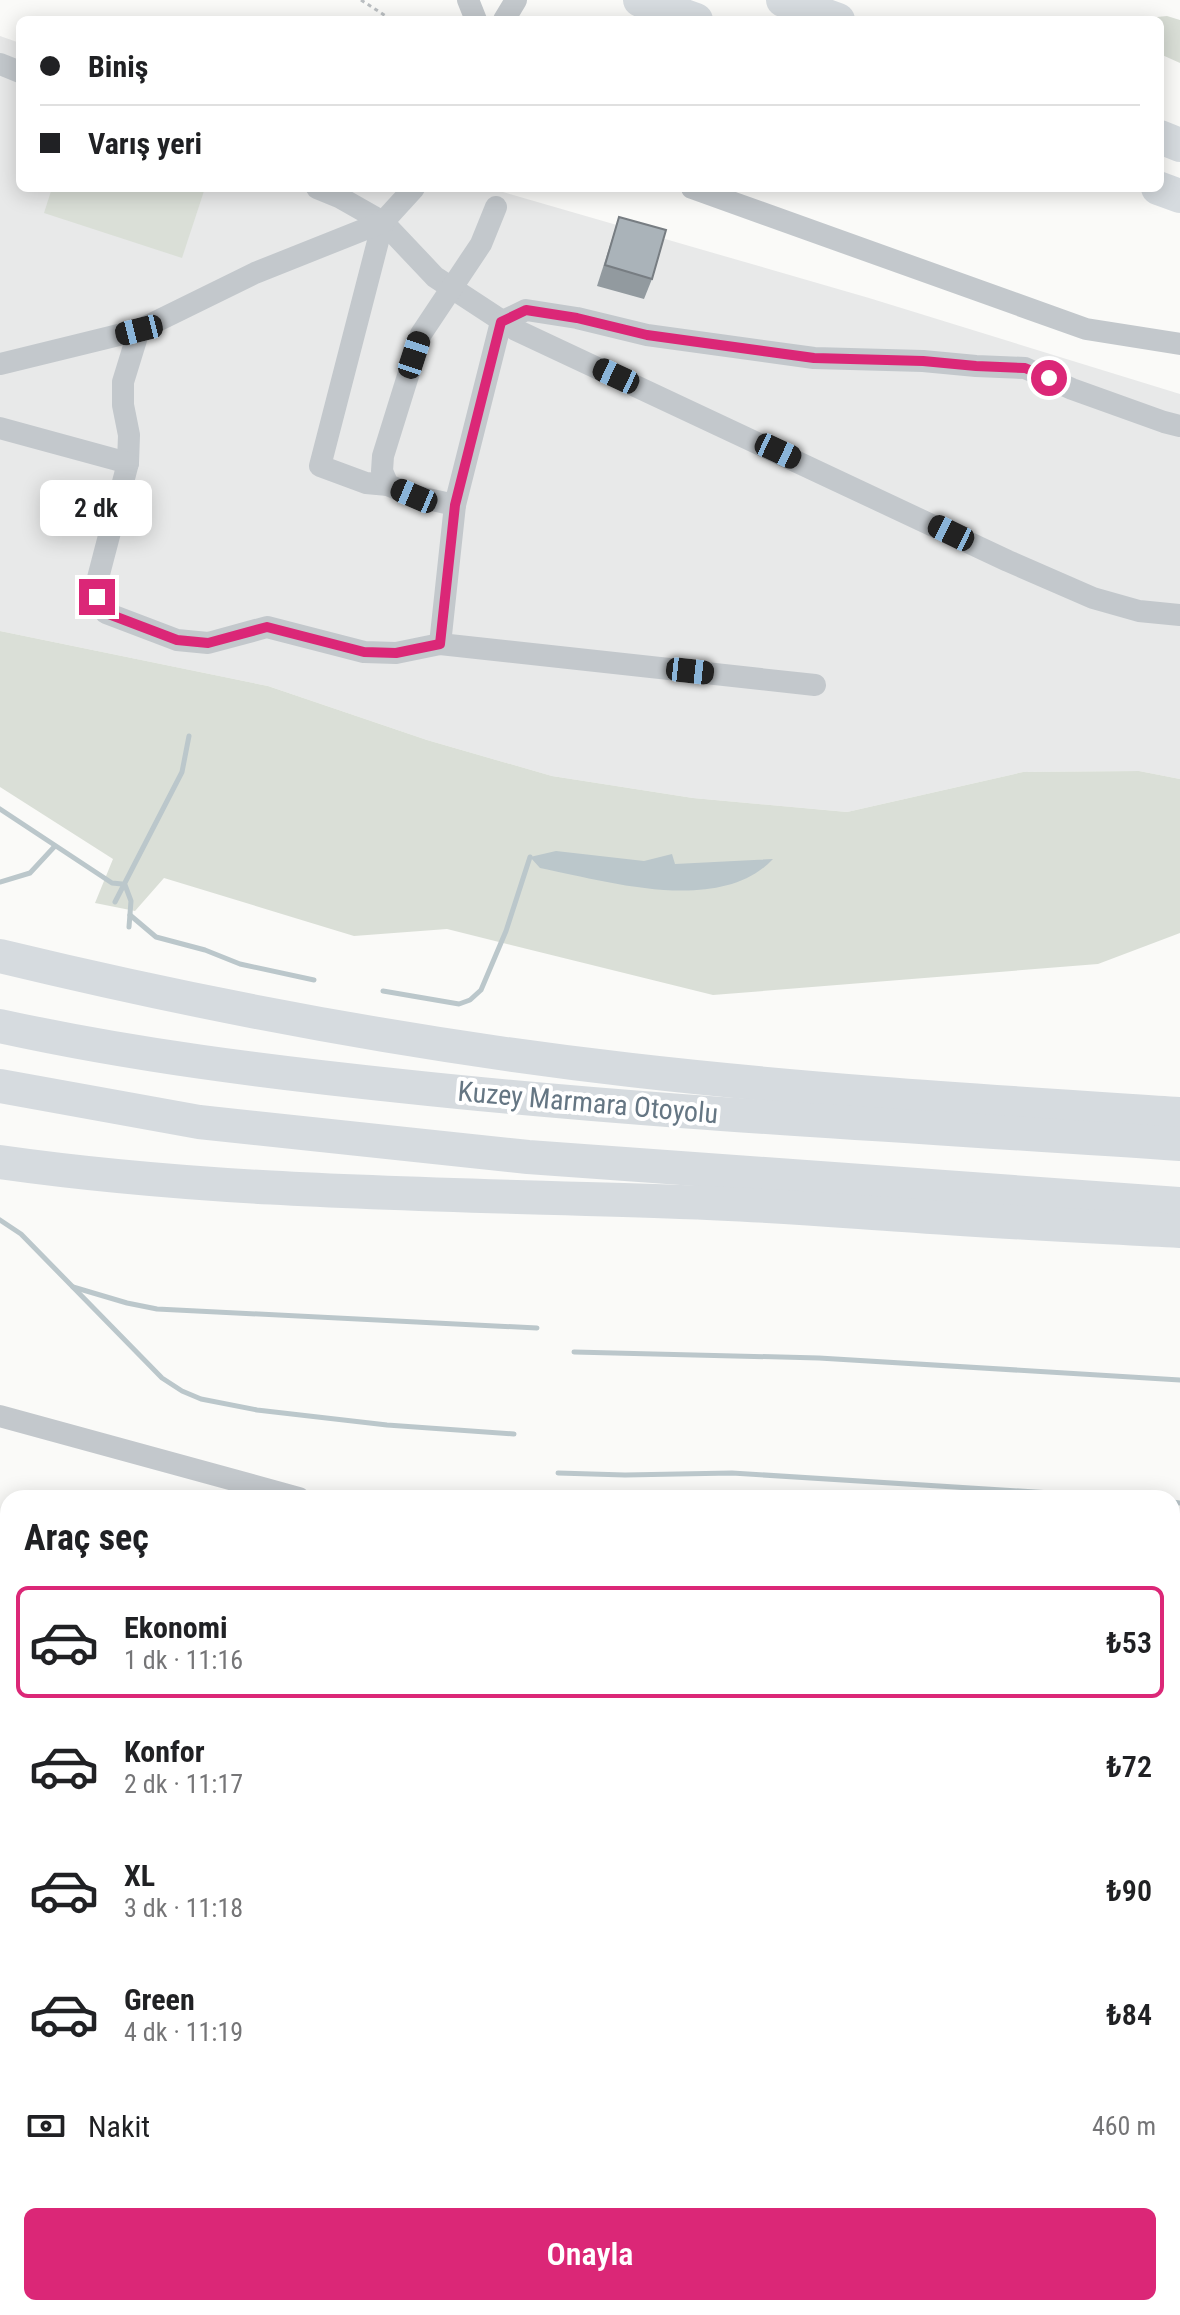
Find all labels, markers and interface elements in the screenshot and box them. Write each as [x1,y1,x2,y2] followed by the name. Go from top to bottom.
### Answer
[88,49,148,84] text: Biniş
[88,126,202,161] text: Varış yeri
[113,313,165,347] car
[395,328,433,382] car
[589,355,643,397] car
[1031,360,1067,396] route start
[751,430,805,472] car
[387,476,441,516] car
[41,481,153,537] callout: 2 dk
[74,493,118,523] text: 2 dk
[924,512,978,554] car
[79,579,115,615] route end
[665,657,715,685] car
[456,1075,719,1130] street label: Kuzey Marmara Otoyolu
[24,1517,149,1559] text: Araç seç
[28,1606,100,1678] icon: car
[124,1610,228,1645] text: Ekonomi
[1106,1625,1152,1660] text: ₺53
[124,1645,243,1675] text: 1 dk · 11:16
[28,1730,100,1802] icon: car
[124,1734,205,1769] text: Konfor
[1106,1749,1152,1784] text: ₺72
[124,1769,243,1799] text: 2 dk · 11:17
[28,1854,100,1926] icon: car
[124,1858,155,1893] text: XL
[1106,1873,1152,1908] text: ₺90
[124,1893,243,1923] text: 3 dk · 11:18
[28,1978,100,2050] icon: car
[124,1982,195,2017] text: Green
[1106,1997,1152,2032] text: ₺84
[124,2017,243,2047] text: 4 dk · 11:19
[24,2104,68,2148] icon: cash
[88,2109,150,2144] text: Nakit
[1092,2111,1156,2141] text: 460 m
[24,2208,1156,2300] button: Onayla

